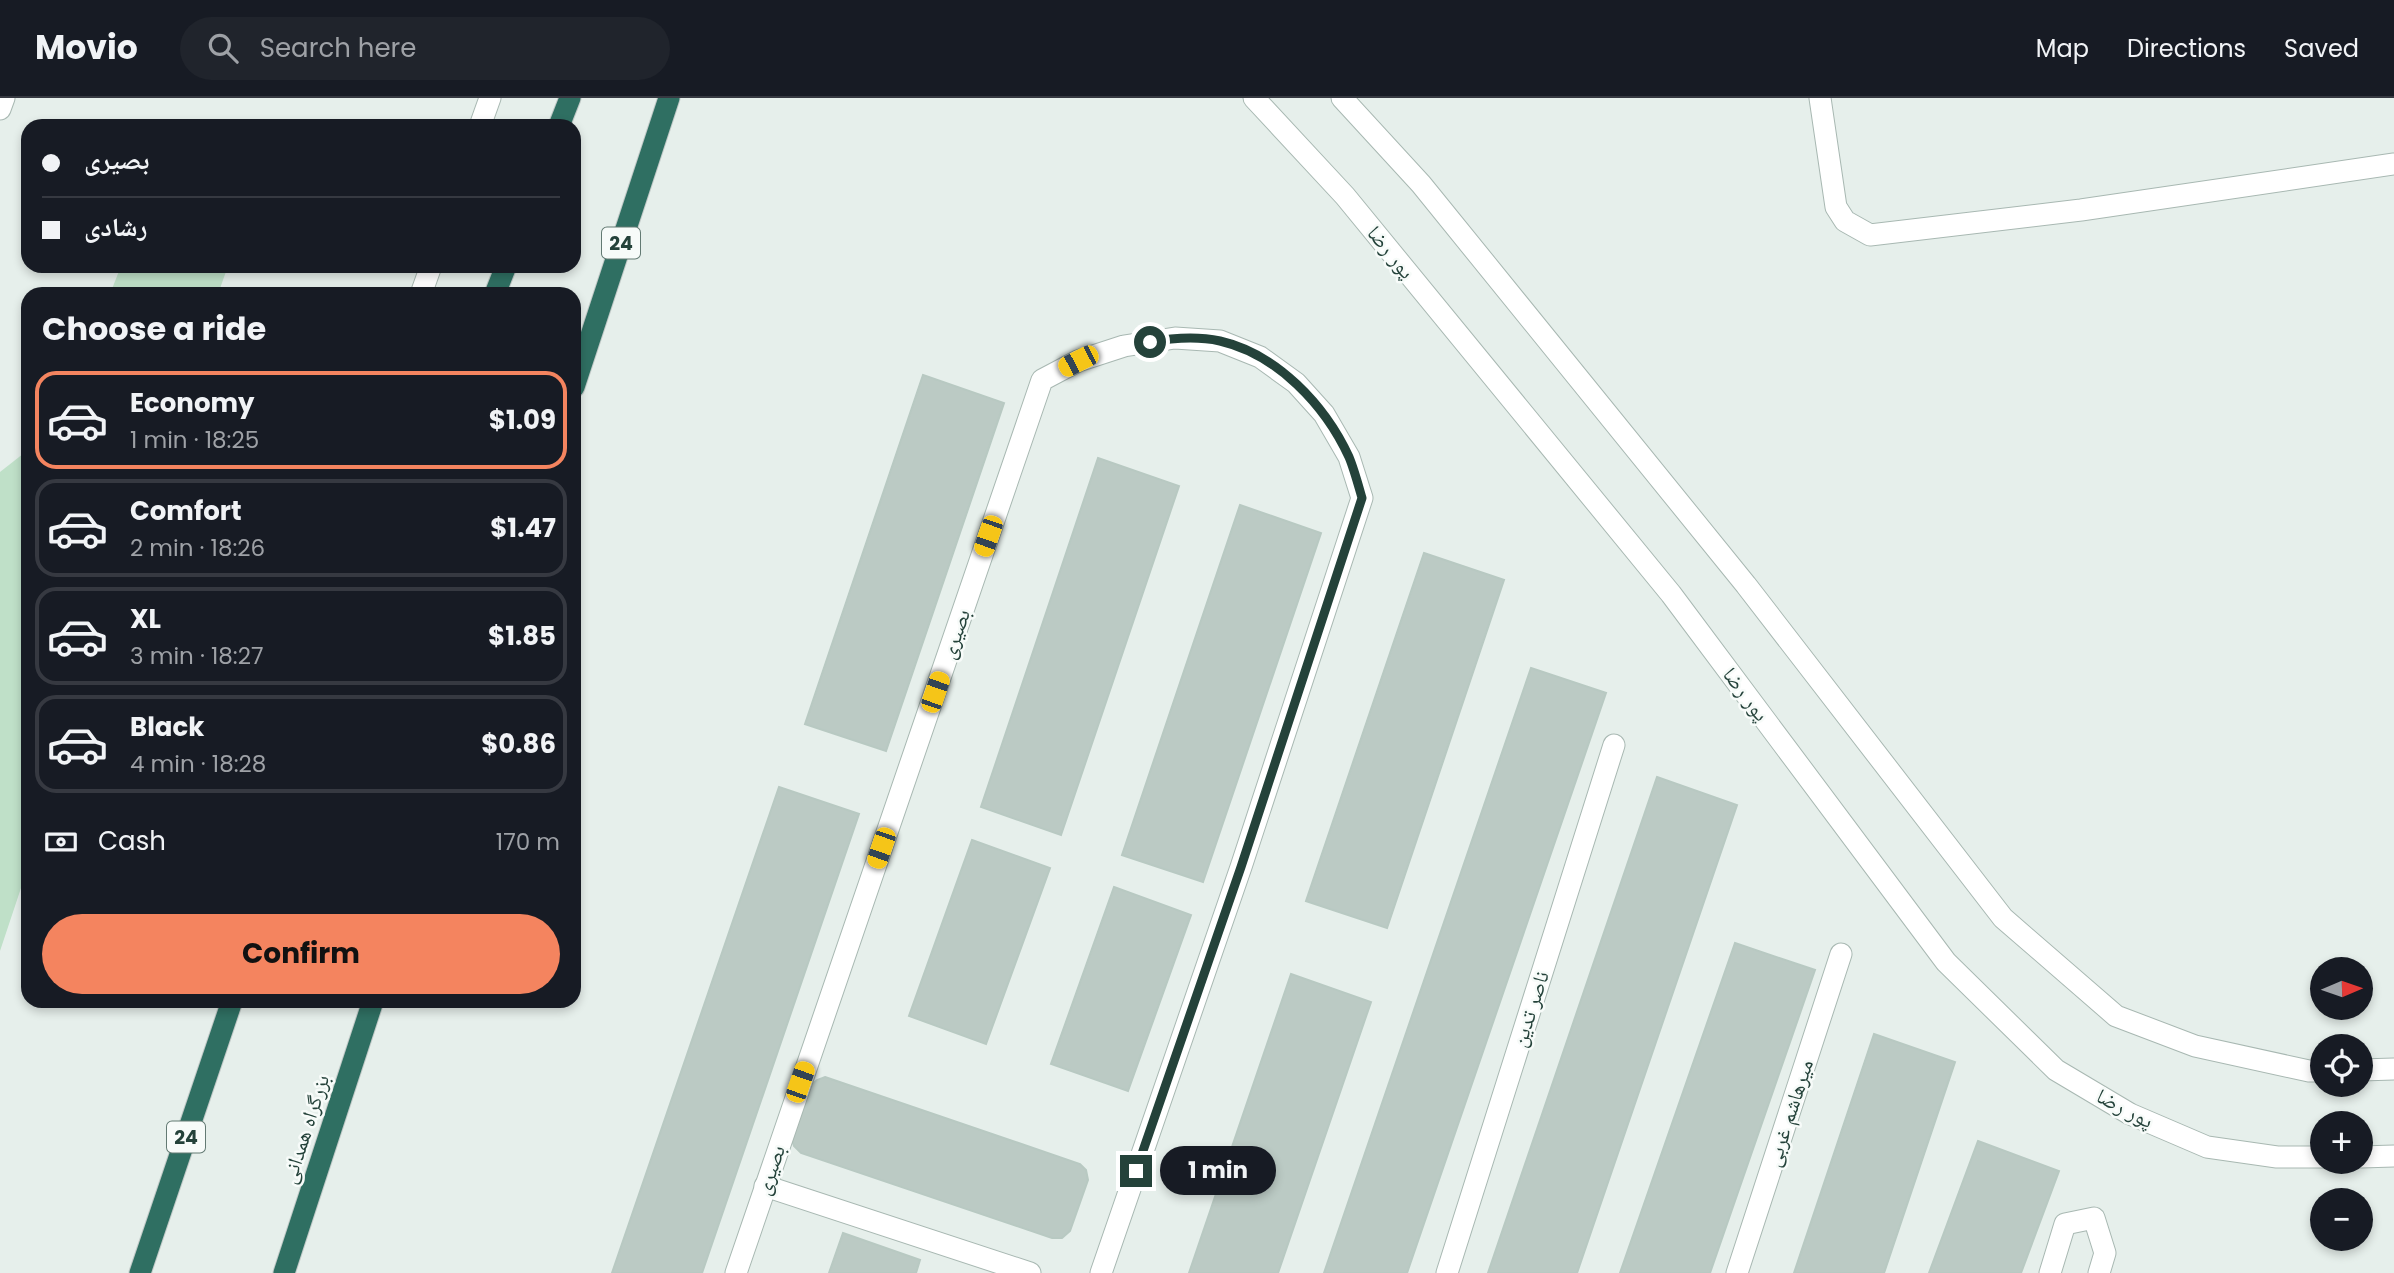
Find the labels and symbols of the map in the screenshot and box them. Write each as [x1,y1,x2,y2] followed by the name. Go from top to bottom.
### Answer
[1361,219,1421,285] street label: پور رضا
[602,228,640,258] road number: 24
[1134,326,1166,358] route start
[1055,342,1102,380] car
[972,513,1005,559] car
[933,605,977,663] street label: بصیری
[1716,661,1776,727] street label: پور رضا
[919,669,952,715] car
[865,825,898,871] car
[2310,957,2373,1020] north arrow
[1504,967,1556,1051] street label: ناصر تدین
[1758,1056,1820,1170] street label: میرهاشم غربی
[784,1059,817,1105] car
[274,1071,336,1187] street label: بزرگراه همدانی
[2091,1081,2159,1135] street label: پور رضا
[167,1121,205,1152] road number: 24
[748,1141,792,1199] street label: بصیری
[1160,1146,1276,1196] callout: 1 min
[1120,1155,1152,1187] route end

